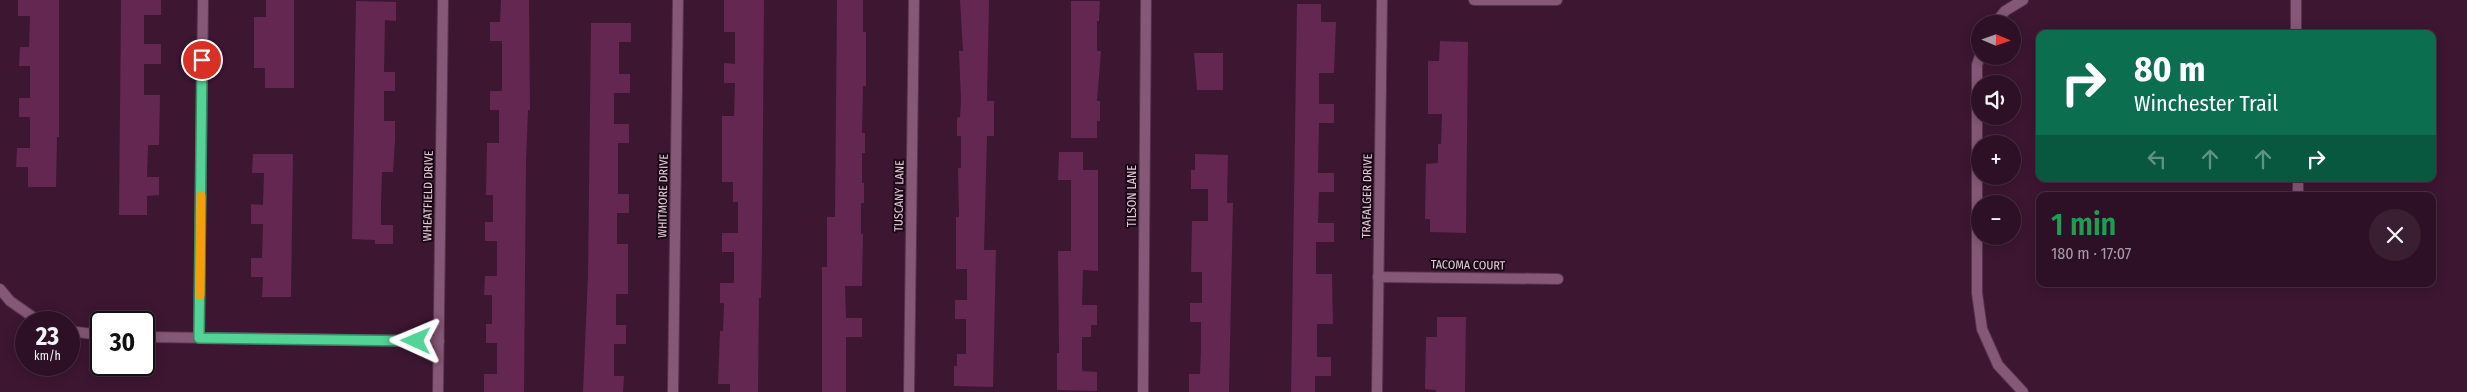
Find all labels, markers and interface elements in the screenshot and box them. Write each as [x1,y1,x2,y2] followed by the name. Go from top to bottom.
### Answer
[1971,15,2021,65] north arrow
[1971,15,2021,245] map controls
[181,39,223,81] pin
[188,46,216,74] icon: arrive
[2134,48,2206,90] text: 80 m
[2051,50,2116,115] icon: right
[1971,75,2021,125] button: sound
[2134,90,2278,117] text: Winchester Trail
[1971,135,2021,185] button: +
[2143,145,2171,173] icon: left
[2196,145,2224,173] icon: ahead
[2249,145,2277,173] icon: ahead
[2302,145,2330,173] icon: right
[420,150,436,241] street label: WHEATFIELD DRIVE
[655,153,671,238] street label: WHITMORE DRIVE
[1359,153,1375,238] street label: TRAFALGER DRIVE
[891,160,907,232] street label: TUSCANY LANE
[1125,165,1139,227] street label: TILSON LANE
[1971,195,2021,245] button: −
[2051,207,2116,243] text: 1 min
[2369,209,2421,261] button: close
[2051,244,2131,263] text: 180 m · 17:07
[1431,257,1506,273] street label: TACOMA COURT
[90,311,155,376] speed limit sign: 30
[389,314,441,366] position arrow
[36,322,59,352] text: 23
[34,349,61,363] text: km/h

